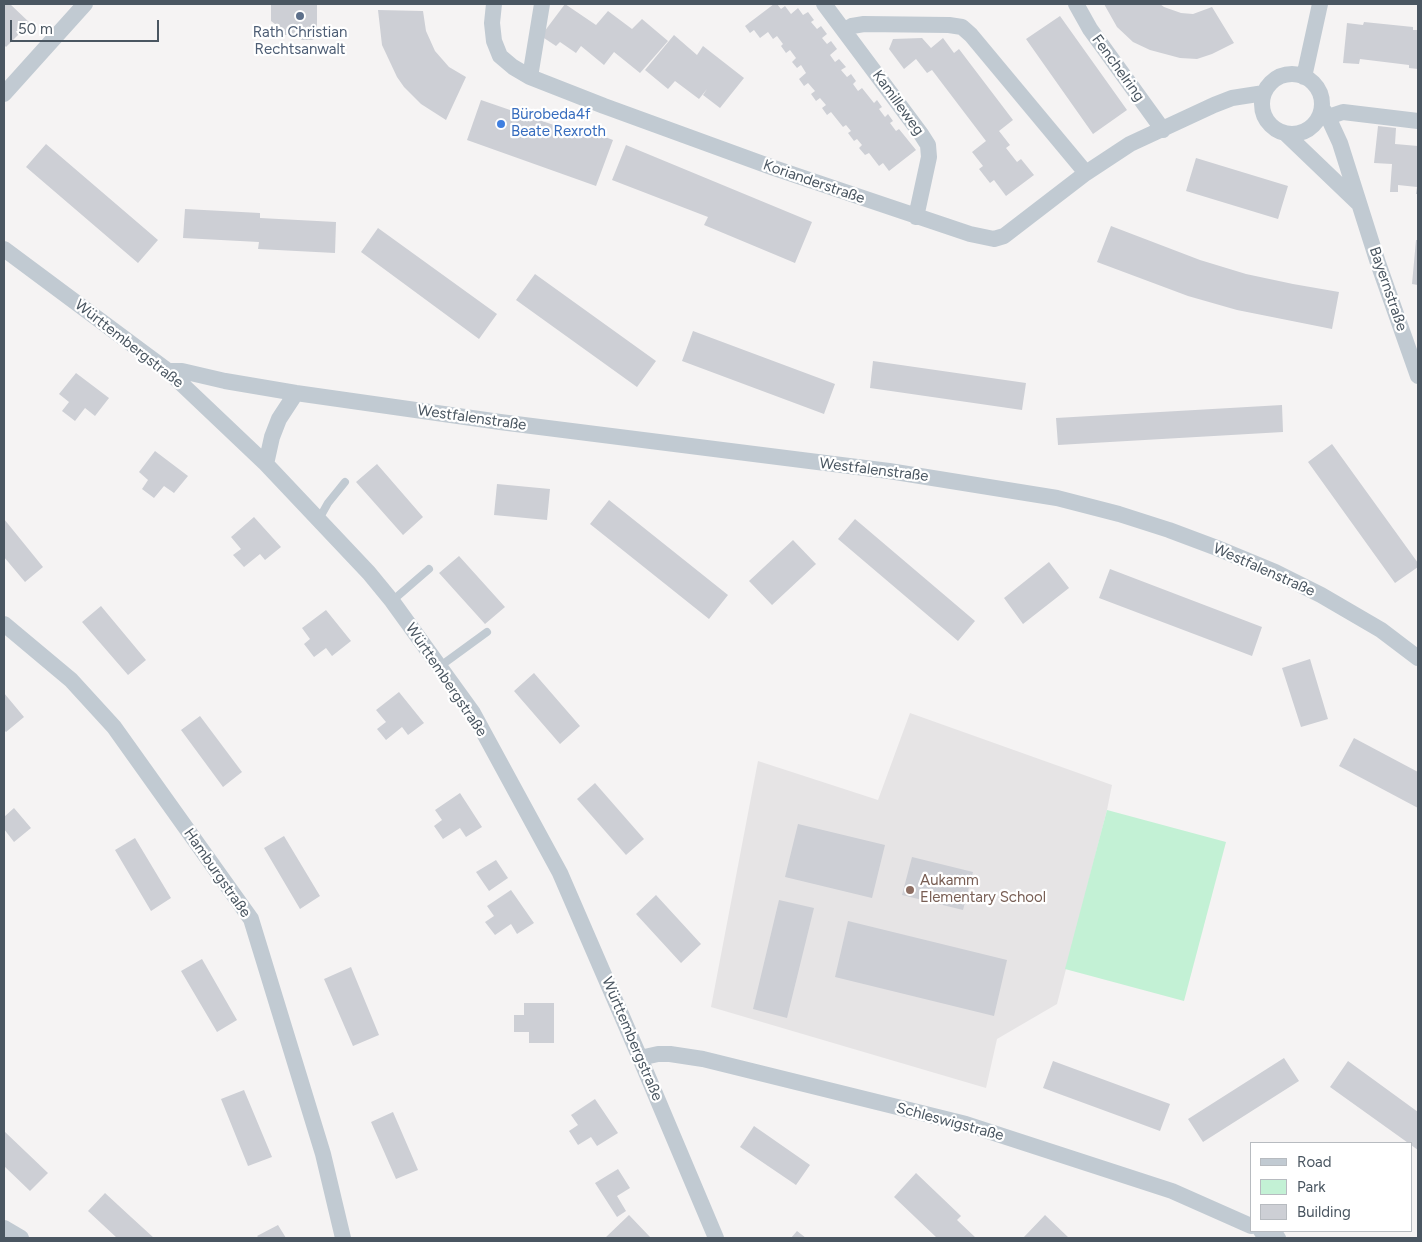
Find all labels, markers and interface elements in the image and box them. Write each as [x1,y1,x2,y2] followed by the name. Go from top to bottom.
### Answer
[12,10,161,42] scale bar
[294,10,306,22] marker: Rath Christian Rechtsanwalt
[18,20,53,38] text: 50 m
[253,24,347,59] place label: Rath Christian Rechtsanwalt
[1088,31,1148,105] street label: Fenchelring
[868,67,928,139] street label: Kamilleweg
[511,106,606,141] place label: Bürobeda4f Beate Rexroth
[495,118,507,130] marker: Bürobeda4f Beate Rexroth
[761,156,867,208] street label: Korianderstraße
[1365,244,1411,334] street label: Bayernstraße
[71,296,187,392] street label: Württembergstraße
[416,401,528,435] street label: Westfalenstraße
[818,454,930,486] street label: Westfalenstraße
[1210,539,1318,601] street label: Westfalenstraße
[401,620,491,740] street label: Württembergstraße
[180,825,254,921] street label: Hamburgstraße
[920,872,1046,907] place label: Aukamm Elementary School
[904,884,916,896] marker: Aukamm Elementary School
[598,974,666,1104] street label: Württembergstraße
[894,1099,1006,1145] street label: Schleswigstraße
[1250,1142,1412,1232] legend
[1297,1153,1332,1171] text: Road
[1297,1178,1326,1196] text: Park
[1297,1203,1351,1221] text: Building

